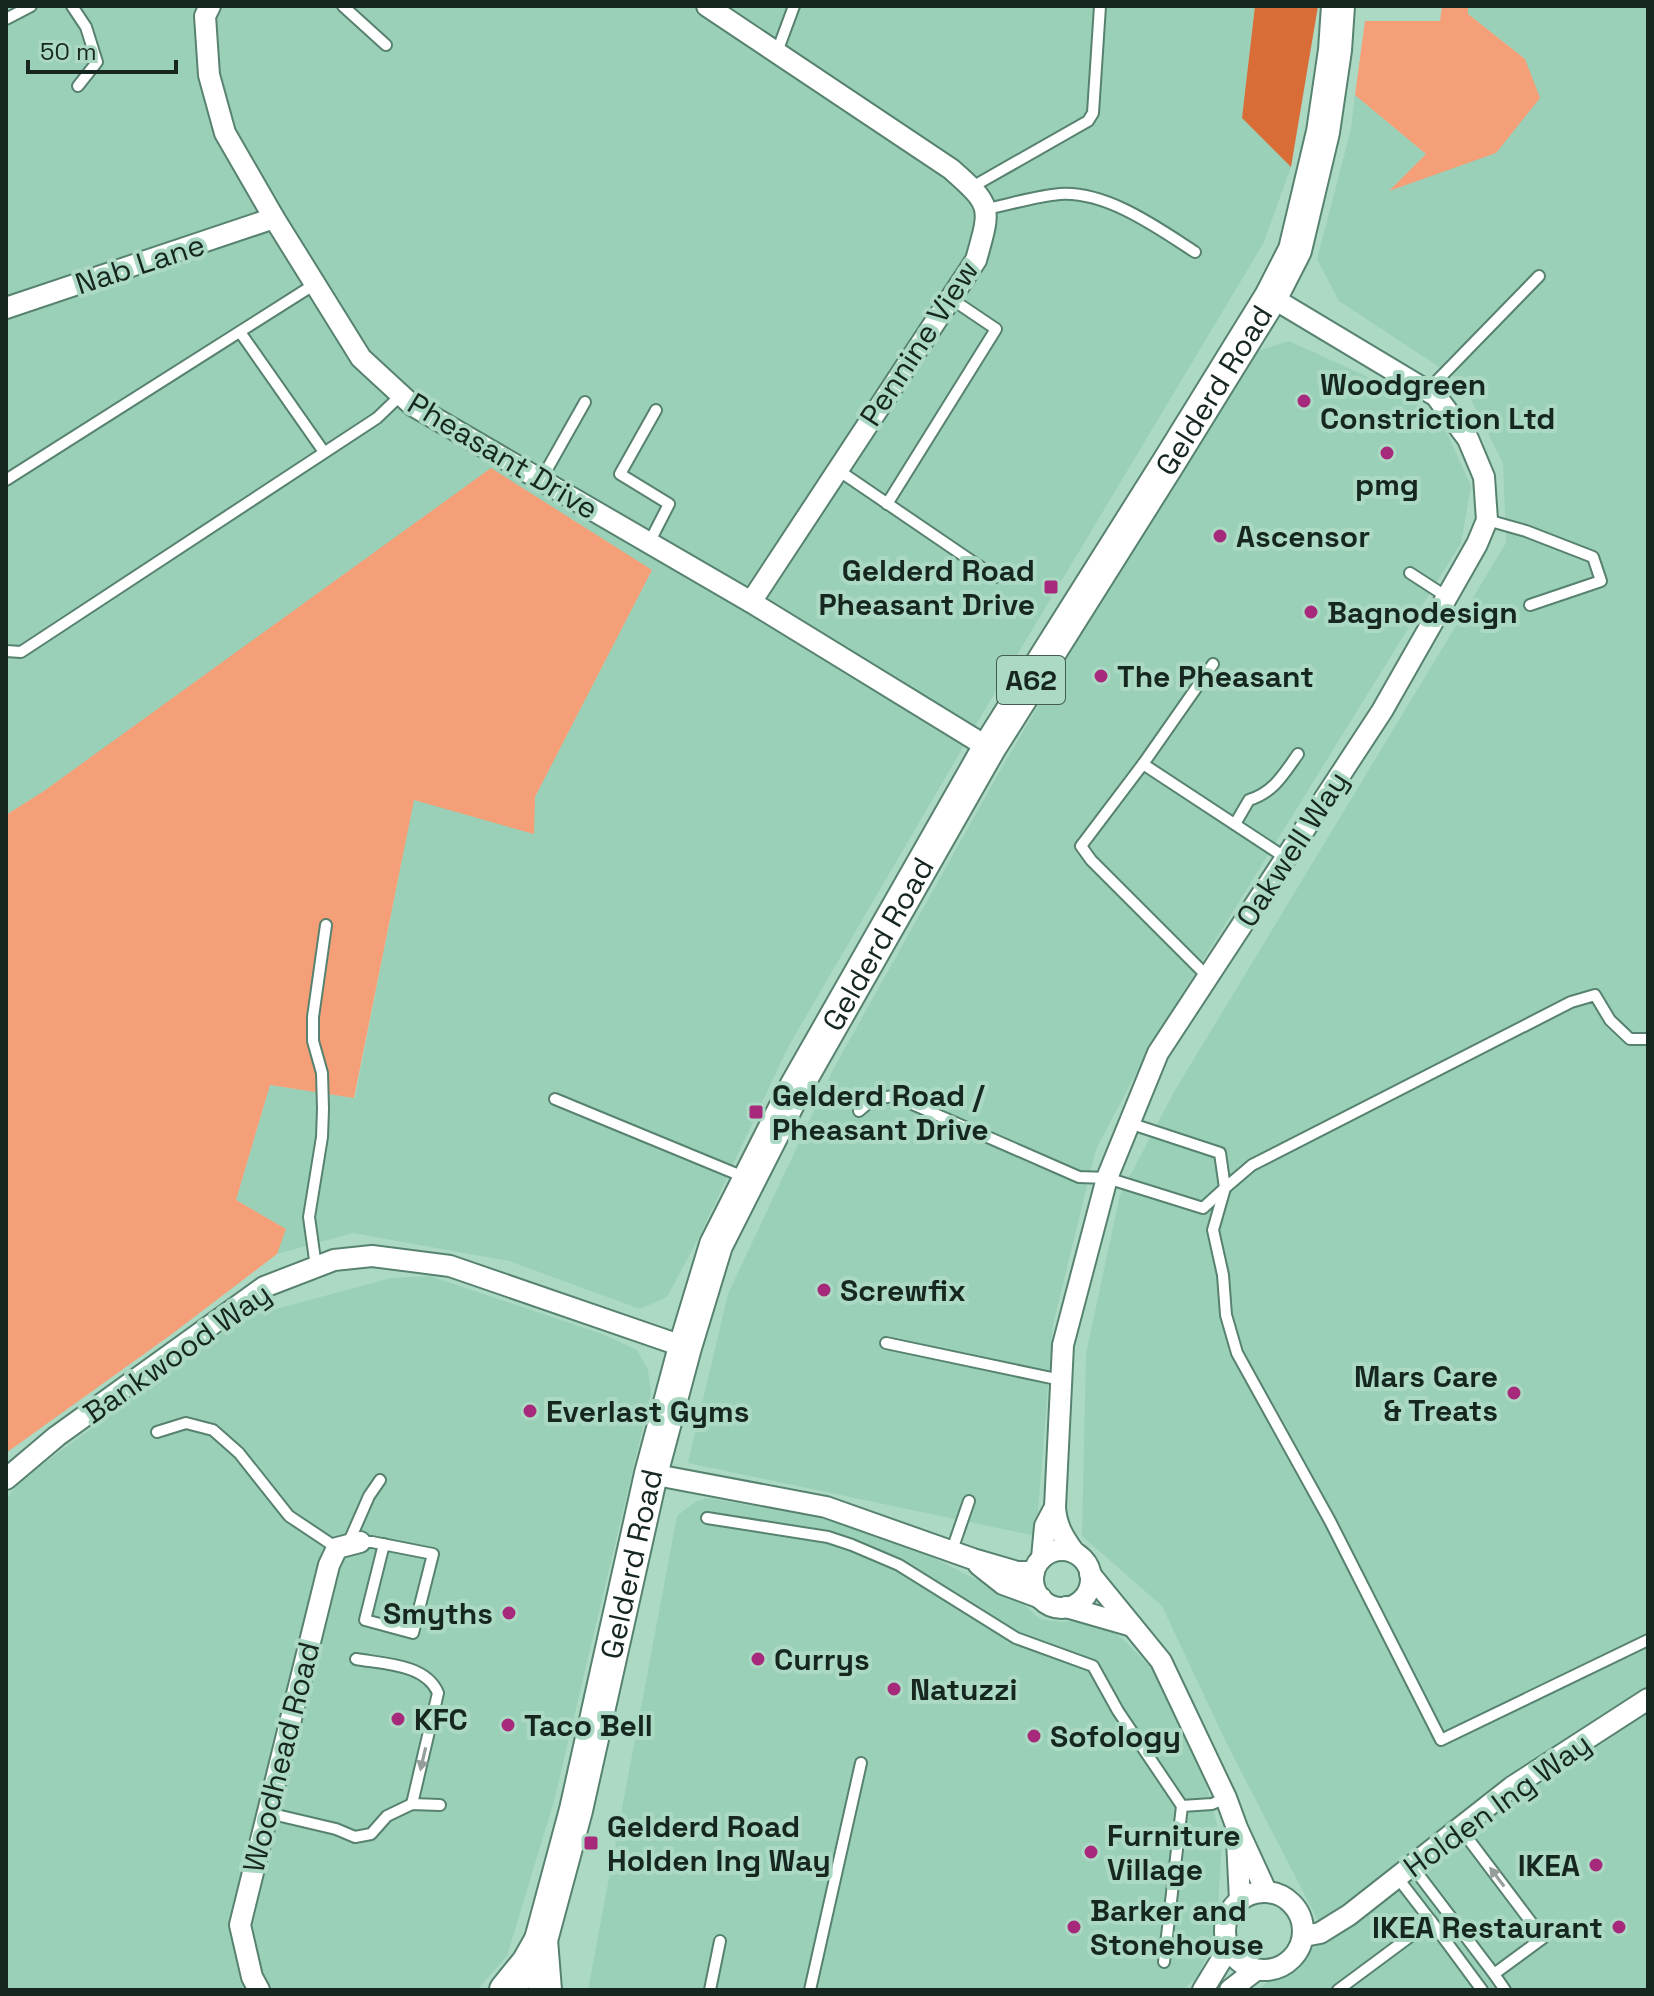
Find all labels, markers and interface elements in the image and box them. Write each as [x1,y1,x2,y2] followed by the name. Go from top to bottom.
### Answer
[28,24,176,74] scale bar
[40,36,97,67] text: 50 m
[70,225,210,303] street label: Nab Lane
[851,253,987,433] street label: Pennine View
[1146,297,1281,483] street label: Gelderd Road
[1320,365,1555,438] place label: Woodgreen Constriction Ltd
[401,384,605,528] street label: Pheasant Drive
[1295,392,1313,410] marker: Woodgreen Constriction Ltd
[1378,444,1396,462] marker: pmg
[1355,465,1419,504] place label: pmg
[1236,517,1370,556] place label: Ascensor
[1211,527,1229,545] marker: Ascensor
[818,551,1035,624] place label: Gelderd Road Pheasant Drive
[1042,578,1060,596] marker: Gelderd Road Pheasant Drive
[1327,593,1518,632] place label: Bagnodesign
[1302,603,1320,621] marker: Bagnodesign
[997,656,1065,704] road number: A62
[1117,657,1314,696] place label: The Pheasant
[1092,667,1110,685] marker: The Pheasant
[1227,764,1357,934] street label: Oakwell Way
[813,850,942,1038] street label: Gelderd Road
[772,1076,989,1149] place label: Gelderd Road / Pheasant Drive
[747,1103,765,1121] marker: Gelderd Road / Pheasant Drive
[840,1271,966,1310] place label: Screwfix
[76,1274,278,1432] street label: Bankwood Way
[815,1281,833,1299] marker: Screwfix
[1354,1357,1498,1430] place label: Mars Care & Treats
[1505,1384,1523,1402] marker: Mars Care & Treats
[546,1392,749,1431] place label: Everlast Gyms
[521,1402,539,1420] marker: Everlast Gyms
[591,1465,671,1663] street label: Gelderd Road
[383,1594,493,1633] place label: Smyths
[500,1604,518,1622] marker: Smyths
[234,1638,328,1876] street label: Woodhead Road
[774,1640,870,1679] place label: Currys
[749,1650,767,1668] marker: Currys
[910,1670,1018,1709] place label: Natuzzi
[885,1680,903,1698] marker: Natuzzi
[414,1700,468,1739] place label: KFC
[524,1706,653,1745] place label: Taco Bell
[389,1710,407,1728] marker: KFC
[499,1716,517,1734] marker: Taco Bell
[1050,1717,1181,1756] place label: Sofology
[1396,1724,1598,1886] street label: Holden Ing Way
[1025,1727,1043,1745] marker: Sofology
[416,1747,428,1772] one-way arrow
[607,1807,831,1880] place label: Gelderd Road Holden Ing Way
[1107,1816,1241,1889] place label: Furniture Village
[582,1834,600,1852] marker: Gelderd Road Holden Ing Way
[1082,1843,1100,1861] marker: Furniture Village
[1518,1846,1580,1885] place label: IKEA
[1587,1856,1605,1874] marker: IKEA
[1489,1867,1505,1887] one-way arrow
[1090,1891,1264,1964] place label: Barker and Stonehouse
[1372,1908,1603,1947] place label: IKEA Restaurant
[1065,1918,1083,1936] marker: Barker and Stonehouse
[1610,1918,1628,1936] marker: IKEA Restaurant

